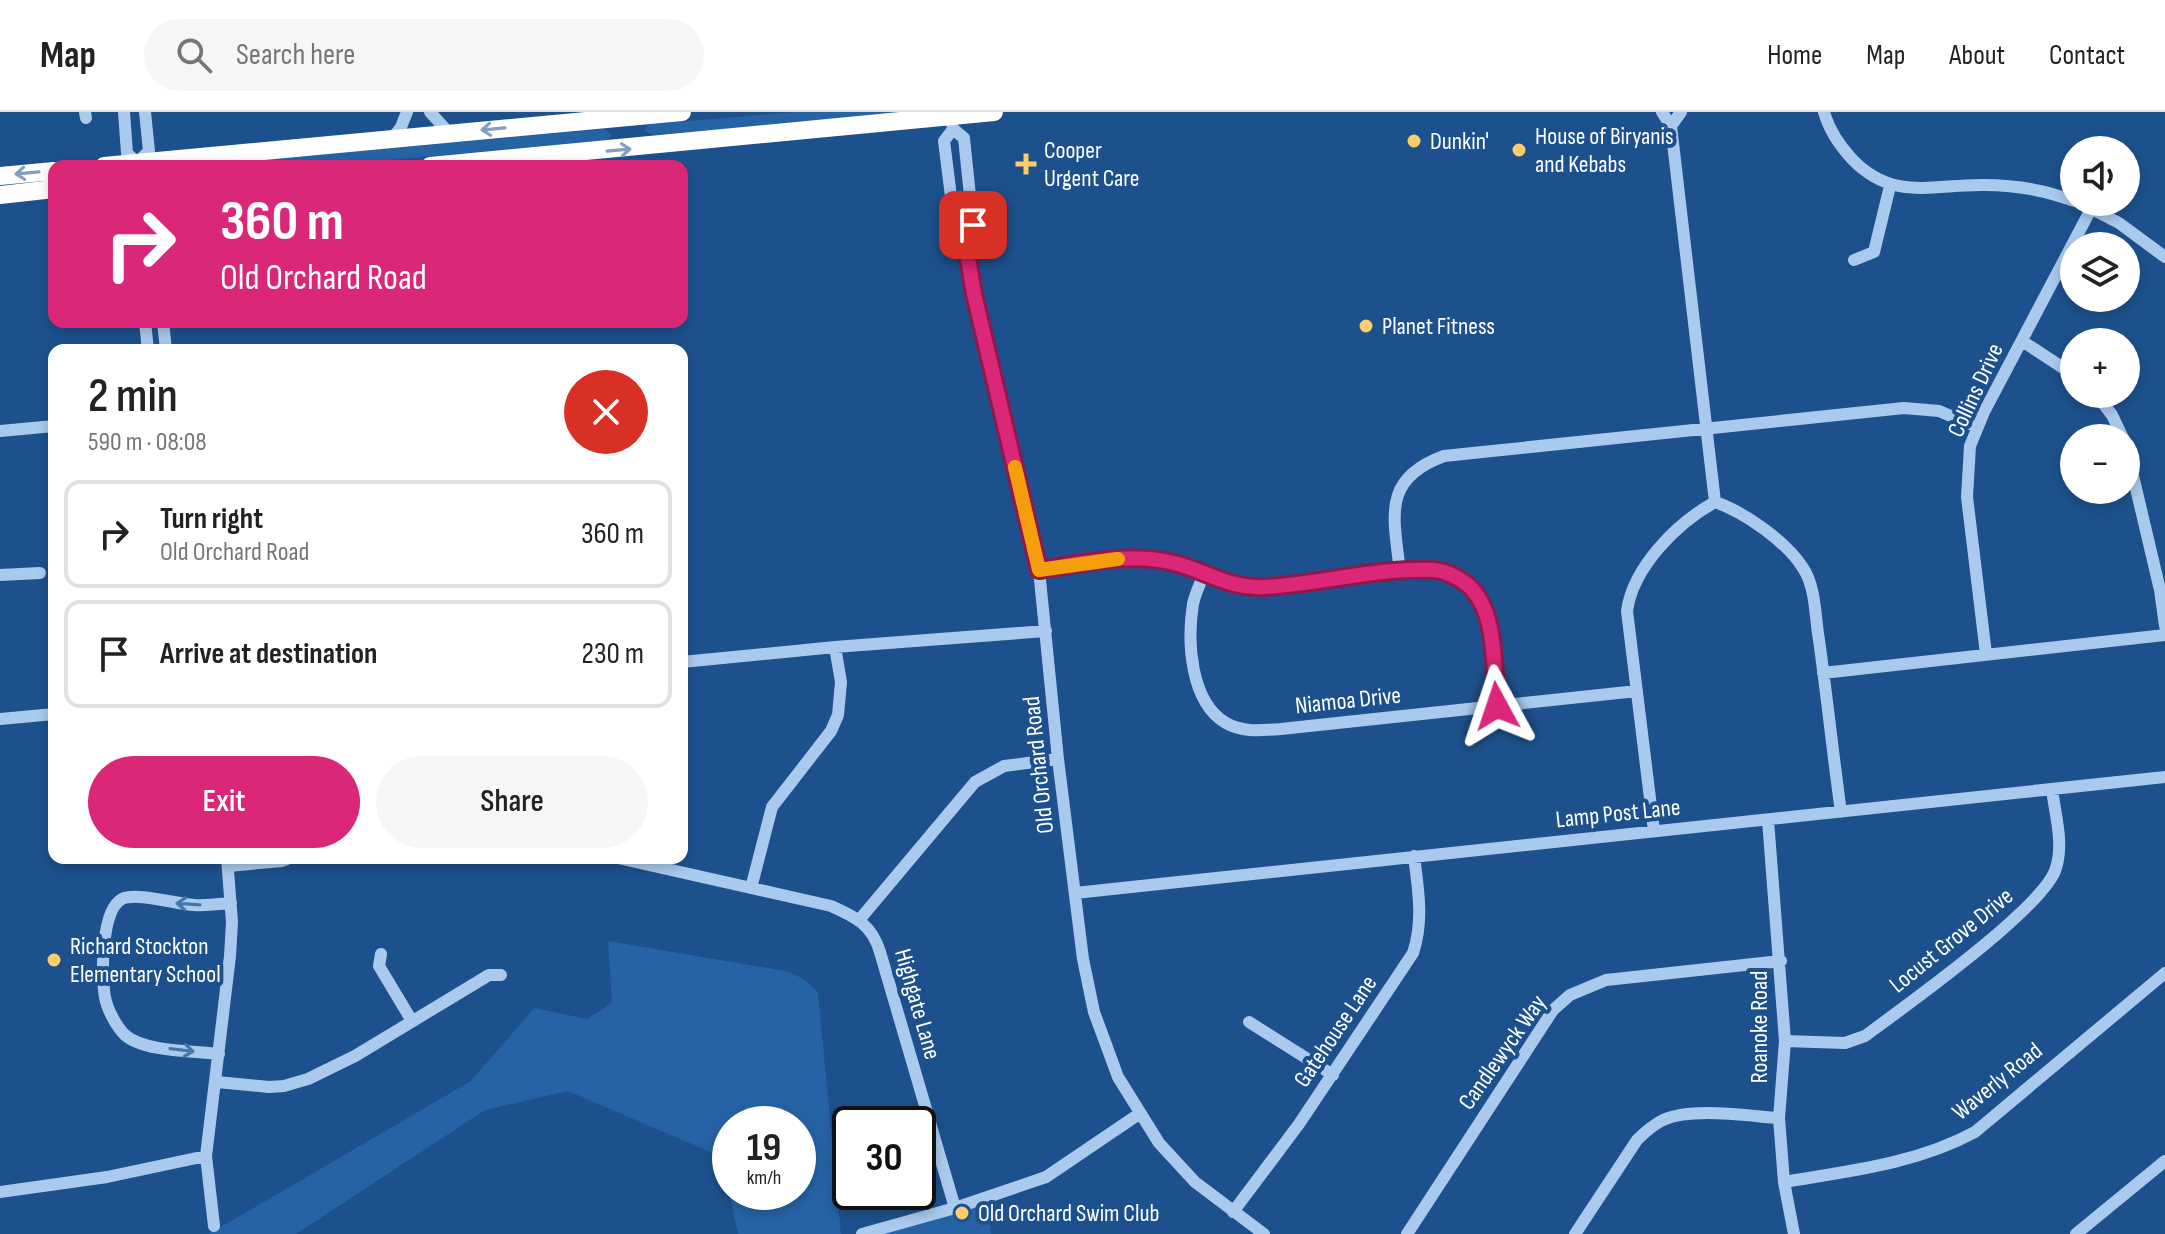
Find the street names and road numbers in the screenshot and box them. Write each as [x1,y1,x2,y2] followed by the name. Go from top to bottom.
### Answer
[1941,339,2010,442] street label: Collins Drive
[1294,681,1402,720] street label: Niamoa Drive
[1017,695,1060,835] street label: Old Orchard Road
[1554,793,1682,834] street label: Lamp Post Lane
[1884,882,2019,999] street label: Locust Grove Drive
[888,946,947,1063] street label: Highgate Lane
[1288,970,1383,1093] street label: Gatehouse Lane
[1745,971,1774,1083] street label: Roanoke Road
[1452,989,1553,1115] street label: Candlewyck Way
[1947,1036,2048,1126] street label: Waverly Road

